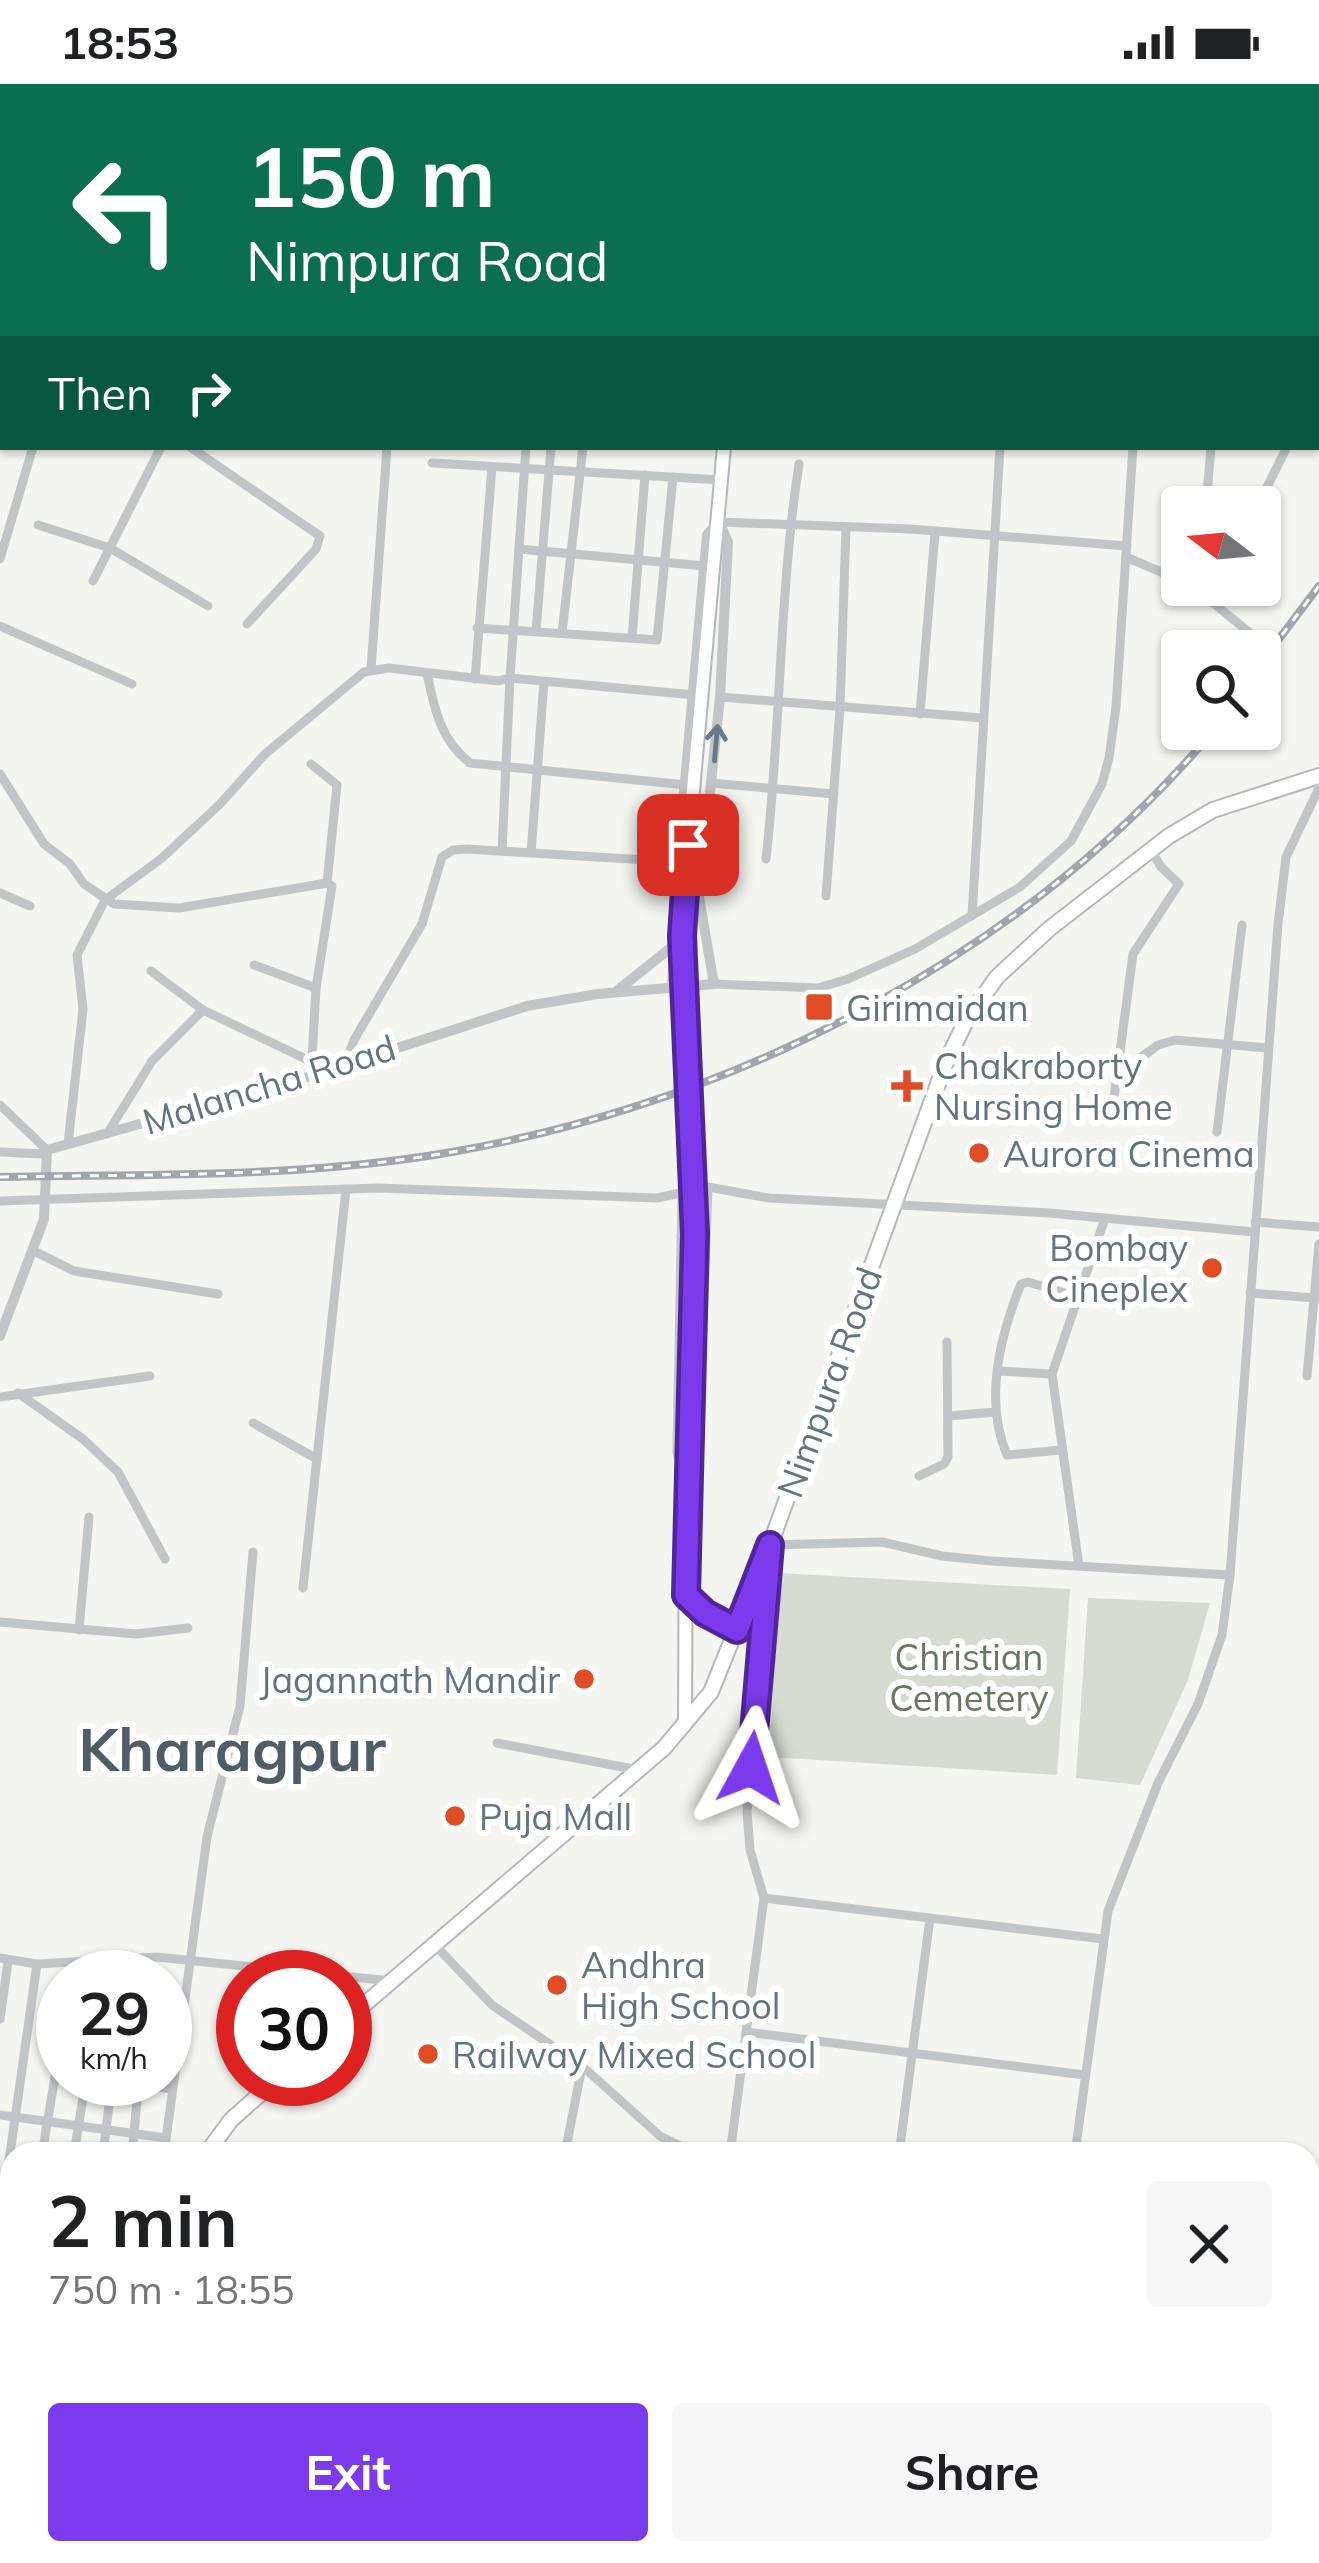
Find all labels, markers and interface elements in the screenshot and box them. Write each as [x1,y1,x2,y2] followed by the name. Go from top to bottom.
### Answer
[60,14,179,70] text: 18:53
[246,123,496,228] text: 150 m
[48,132,204,288] icon: left
[246,227,608,295] text: Nimpura Road
[176,360,242,426] icon: right
[48,365,152,421] text: Then
[1161,486,1281,606] north arrow
[1161,486,1281,750] map controls
[1161,630,1281,750] button: search
[705,724,728,763] one-way arrow
[637,794,739,896] pin
[655,812,721,878] icon: arrive
[846,985,1029,1030] place label: Girimaidan
[803,991,835,1023] marker: Girimaidan
[137,1024,401,1144] street label: Malancha Road
[934,1043,1173,1129] place label: Chakraborty Nursing Home
[891,1070,923,1102] marker: Chakraborty Nursing Home
[1003,1131,1255,1176] place label: Aurora Cinema
[966,1140,992,1166] marker: Aurora Cinema
[1045,1225,1188,1311] place label: Bombay Cineplex
[1199,1255,1225,1281] marker: Bombay Cineplex
[767,1261,891,1503] street label: Nimpura Road
[889,1634,1049,1720] park label: Christian Cemetery
[260,1657,560,1702] place label: Jagannath Mandir
[571,1666,597,1692] marker: Jagannath Mandir
[688,1705,814,1831] position arrow
[78,1711,386,1786] district label: Kharagpur
[479,1794,632,1839] place label: Puja Mall
[442,1803,468,1829] marker: Puja Mall
[581,1942,780,2028] place label: Andhra High School
[216,1950,372,2106] speed limit sign: 30
[544,1972,570,1998] marker: Andhra High School
[78,1975,150,2050] text: 29
[452,2032,816,2077] place label: Railway Mixed School
[80,2039,148,2077] text: km/h
[415,2041,441,2067] marker: Railway Mixed School
[48,2175,238,2265] text: 2 min
[1146,2181,1272,2307] button: close
[48,2265,294,2314] text: 750 m · 18:55
[48,2403,648,2541] button: Exit
[672,2403,1272,2541] button: Share

